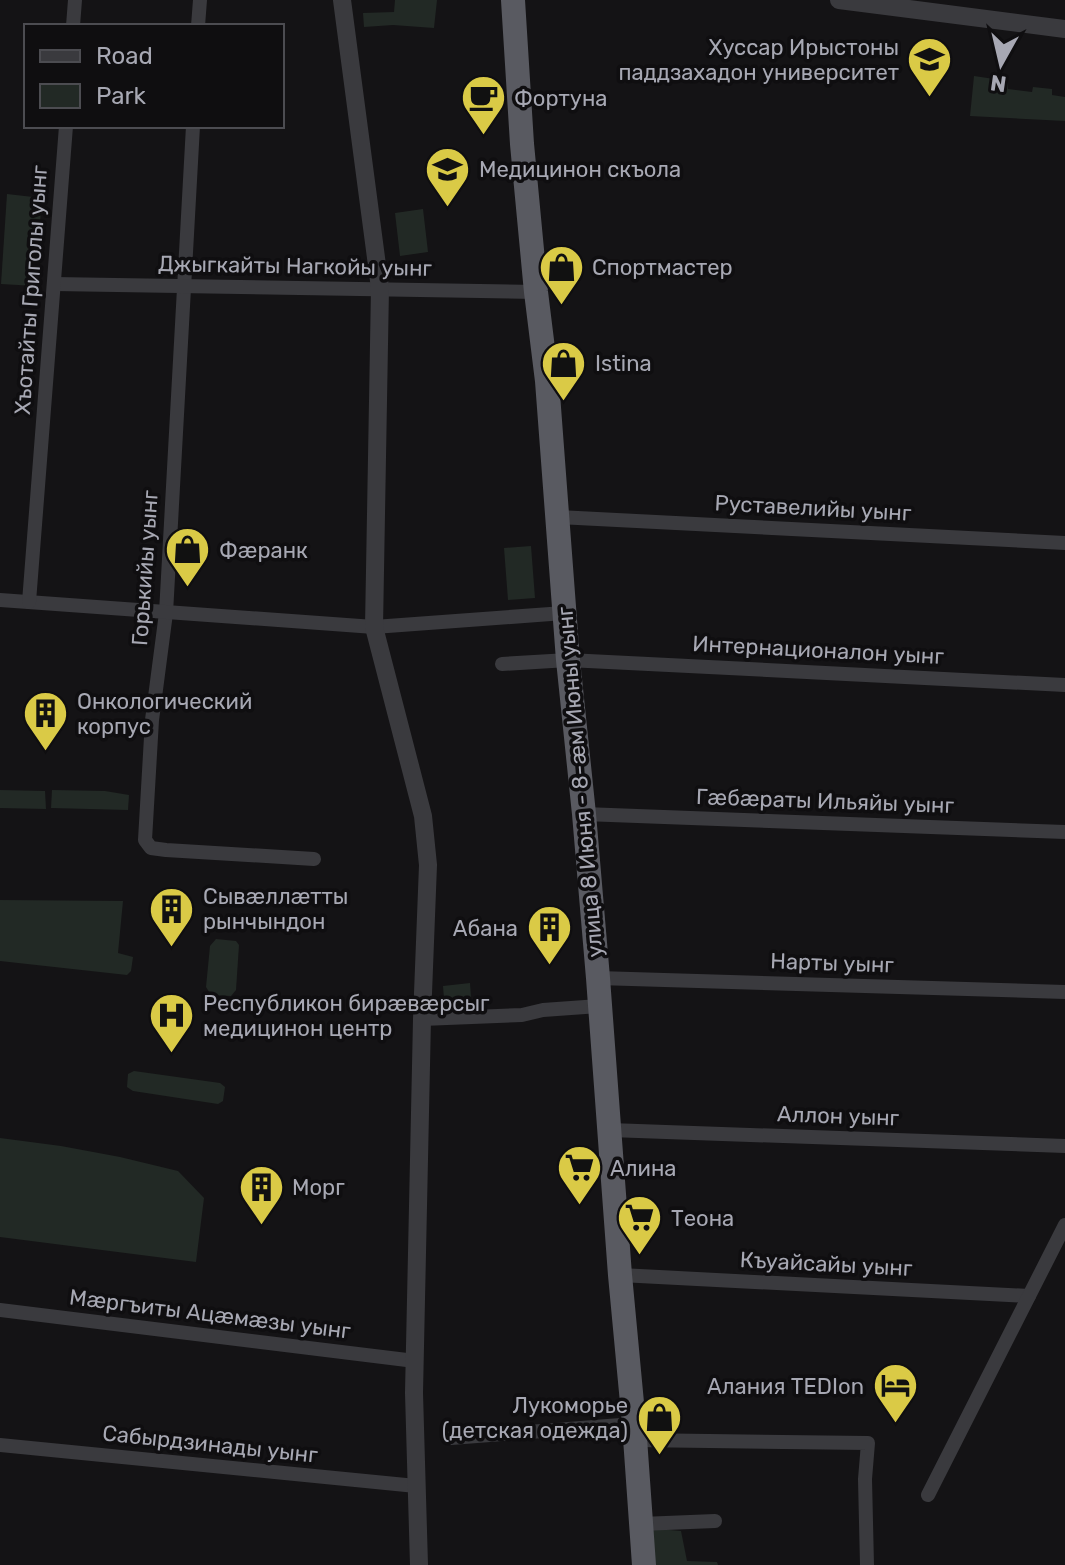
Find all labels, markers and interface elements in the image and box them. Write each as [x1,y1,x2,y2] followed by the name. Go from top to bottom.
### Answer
[24,24,284,128] legend
[961,24,1041,104] north arrow
[618,34,899,86] place label: Хуссар Ирыстоны паддзахадон университет
[906,36,954,99] school or university icon: Хуссар Ирыстоны паддзахадон университет
[96,42,153,70] text: Road
[989,69,1008,98] text: N
[459,74,507,137] cafe icon: Фортуна
[96,82,147,110] text: Park
[514,85,607,112] place label: Фортуна
[424,145,472,208] school or university icon: Медицинон скъола
[479,156,681,183] place label: Медицинон скъола
[9,164,53,416] street label: Хъотайты Григолы уынг
[537,243,585,306] shop icon: Спортмастер
[158,250,433,282] street label: Джыгкайты Нагкойы уынг
[592,254,733,281] place label: Спортмастер
[540,339,588,402] shop icon: Istina
[595,350,652,377] place label: Istina
[126,489,164,647] street label: Горькийы уынг
[714,489,913,527] street label: Руставелийы уынг
[164,526,212,589] shop icon: Фæранк
[219,537,308,564] place label: Фæранк
[551,605,609,959] street label: улица 8 Июня - 8-ӕм Июны уынг
[692,630,945,670] street label: Интернационалон уынг
[77,688,252,740] place label: Онкологический корпус
[22,690,70,753] building icon: Онкологический корпус
[696,783,955,819] street label: Гæбæраты Ильяйы уынг
[203,883,348,935] place label: Сывæллæтты рынчындон
[148,885,196,948] building icon: Сывæллæтты рынчындон
[525,904,573,967] building icon: Абана
[453,915,518,942] place label: Абана
[770,947,895,979] street label: Нарты уынг
[203,990,490,1042] place label: Республикон бирæвæрсыг медицинон центр
[148,992,196,1055] hospital icon: Республикон бирæвæрсыг медицинон центр
[776,1100,900,1132] street label: Аллон уынг
[555,1144,603,1207] supermarket icon: Алина
[610,1155,676,1182] place label: Алина
[237,1163,285,1226] building icon: Морг
[292,1174,345,1201] place label: Морг
[616,1194,664,1257] supermarket icon: Теона
[671,1205,734,1232] place label: Теона
[739,1246,913,1282] street label: Къуайсайы уынг
[68,1283,353,1345] street label: Мӕргъиты Ацӕмӕзы уынг
[871,1362,919,1425] hotel icon: Алания ТEDIon
[707,1373,864,1400] place label: Алания ТEDIon
[442,1392,628,1444] place label: Лукоморье (детская одежда)
[635,1394,683,1457] shop icon: Лукоморье (детская одежда)
[101,1419,320,1469] street label: Сабырдзинады уынг

